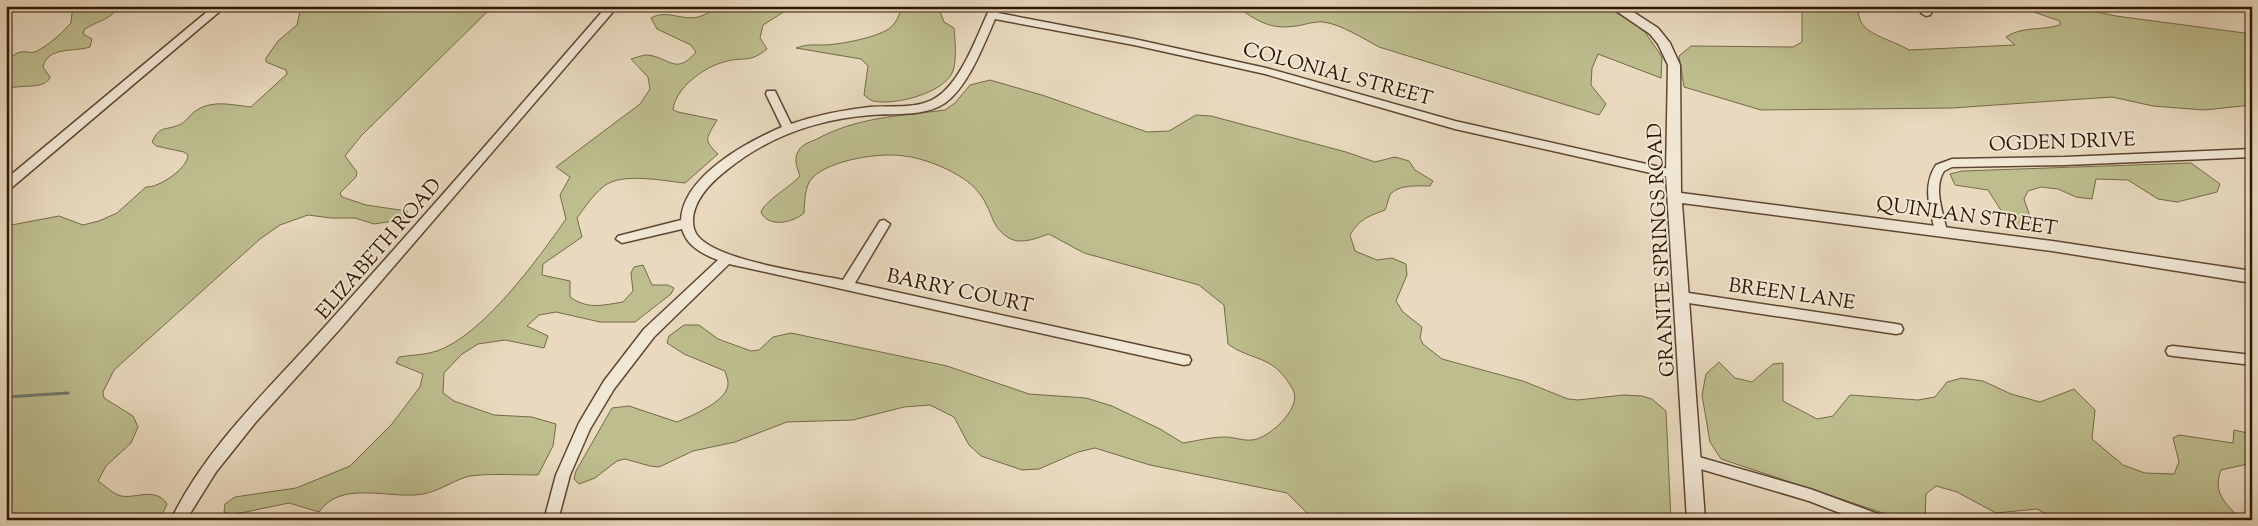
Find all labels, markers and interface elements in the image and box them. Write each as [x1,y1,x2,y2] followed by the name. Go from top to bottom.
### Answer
[1239,36,1436,115] street label: COLONIAL STREET
[1641,122,1684,378] street label: GRANITE SPRINGS ROAD
[1988,126,2136,161] street label: OGDEN DRIVE
[310,173,450,327] street label: ELIZABETH ROAD
[1874,190,2059,245] street label: QUINLAN STREET
[884,263,1035,322] street label: BARRY COURT
[1726,272,1857,319] street label: BREEN LANE

